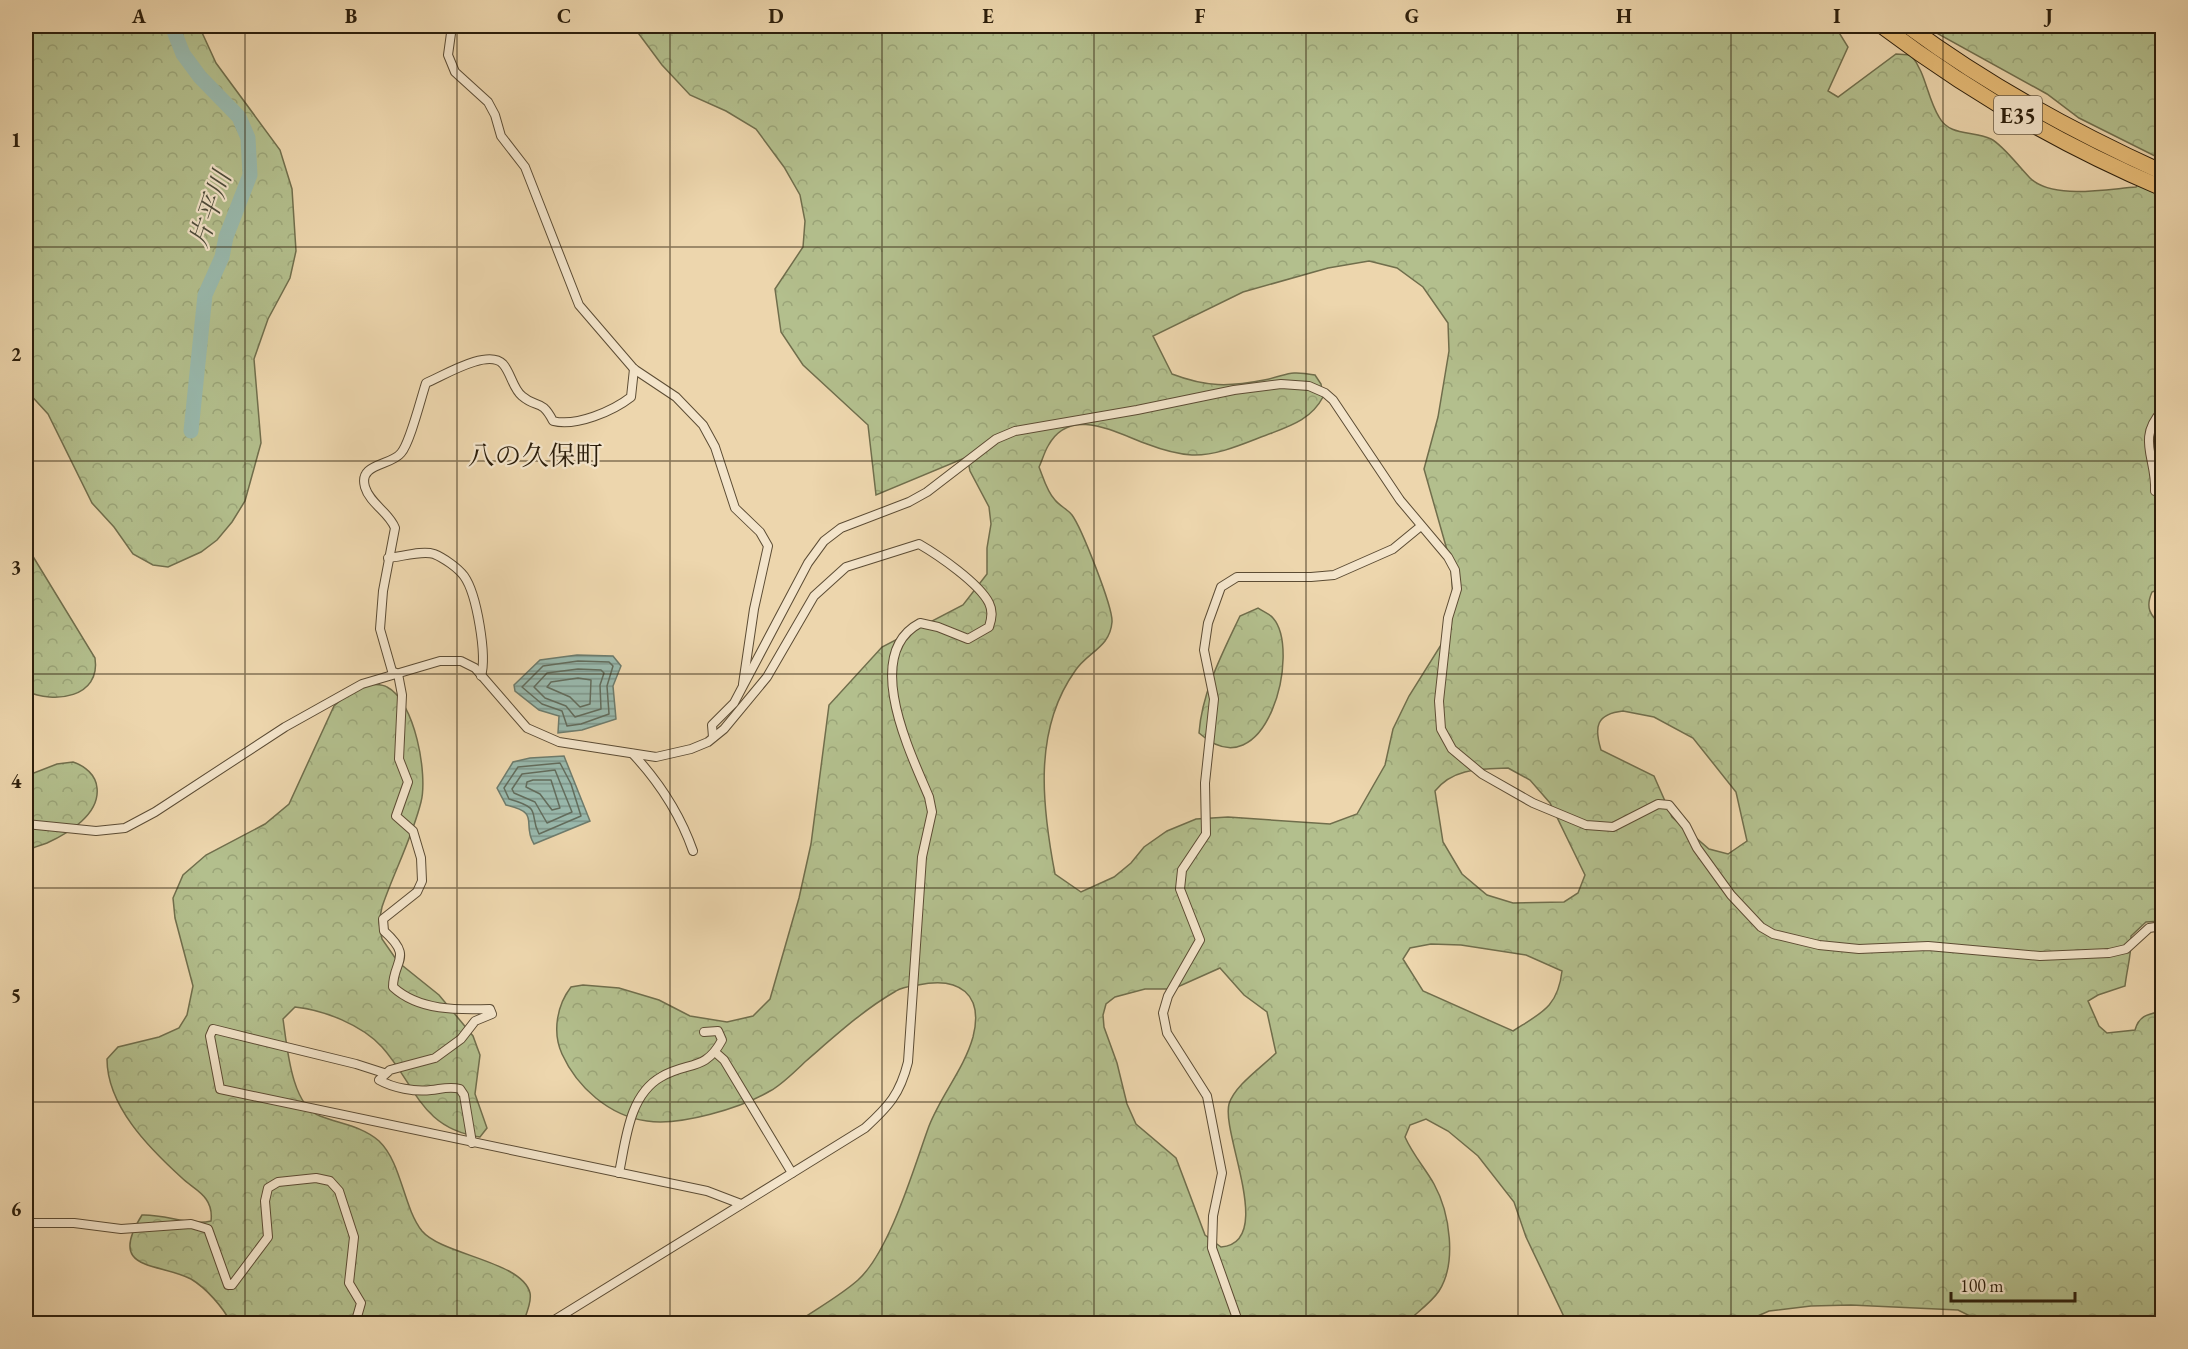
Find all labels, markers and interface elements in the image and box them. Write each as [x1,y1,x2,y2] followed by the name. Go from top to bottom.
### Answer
[131,3,147,29] text: A
[345,3,357,29] text: B
[557,3,571,29] text: C
[768,3,784,29] text: D
[982,3,994,29] text: E
[1195,3,1206,29] text: F
[1405,3,1419,29] text: G
[1616,3,1632,29] text: H
[1833,3,1841,29] text: I
[2043,3,2053,29] text: J
[1994,96,2042,134] road number: E35
[11,127,21,153] text: 1
[181,164,240,251] water label: 片平川
[11,341,22,367] text: 2
[468,438,603,473] district label: 八の久保町
[11,554,21,580] text: 3
[11,768,22,794] text: 4
[11,982,21,1008] text: 5
[11,1196,22,1222] text: 6
[1951,1265,2076,1303] scale bar
[1960,1274,2004,1297] text: 100 m

